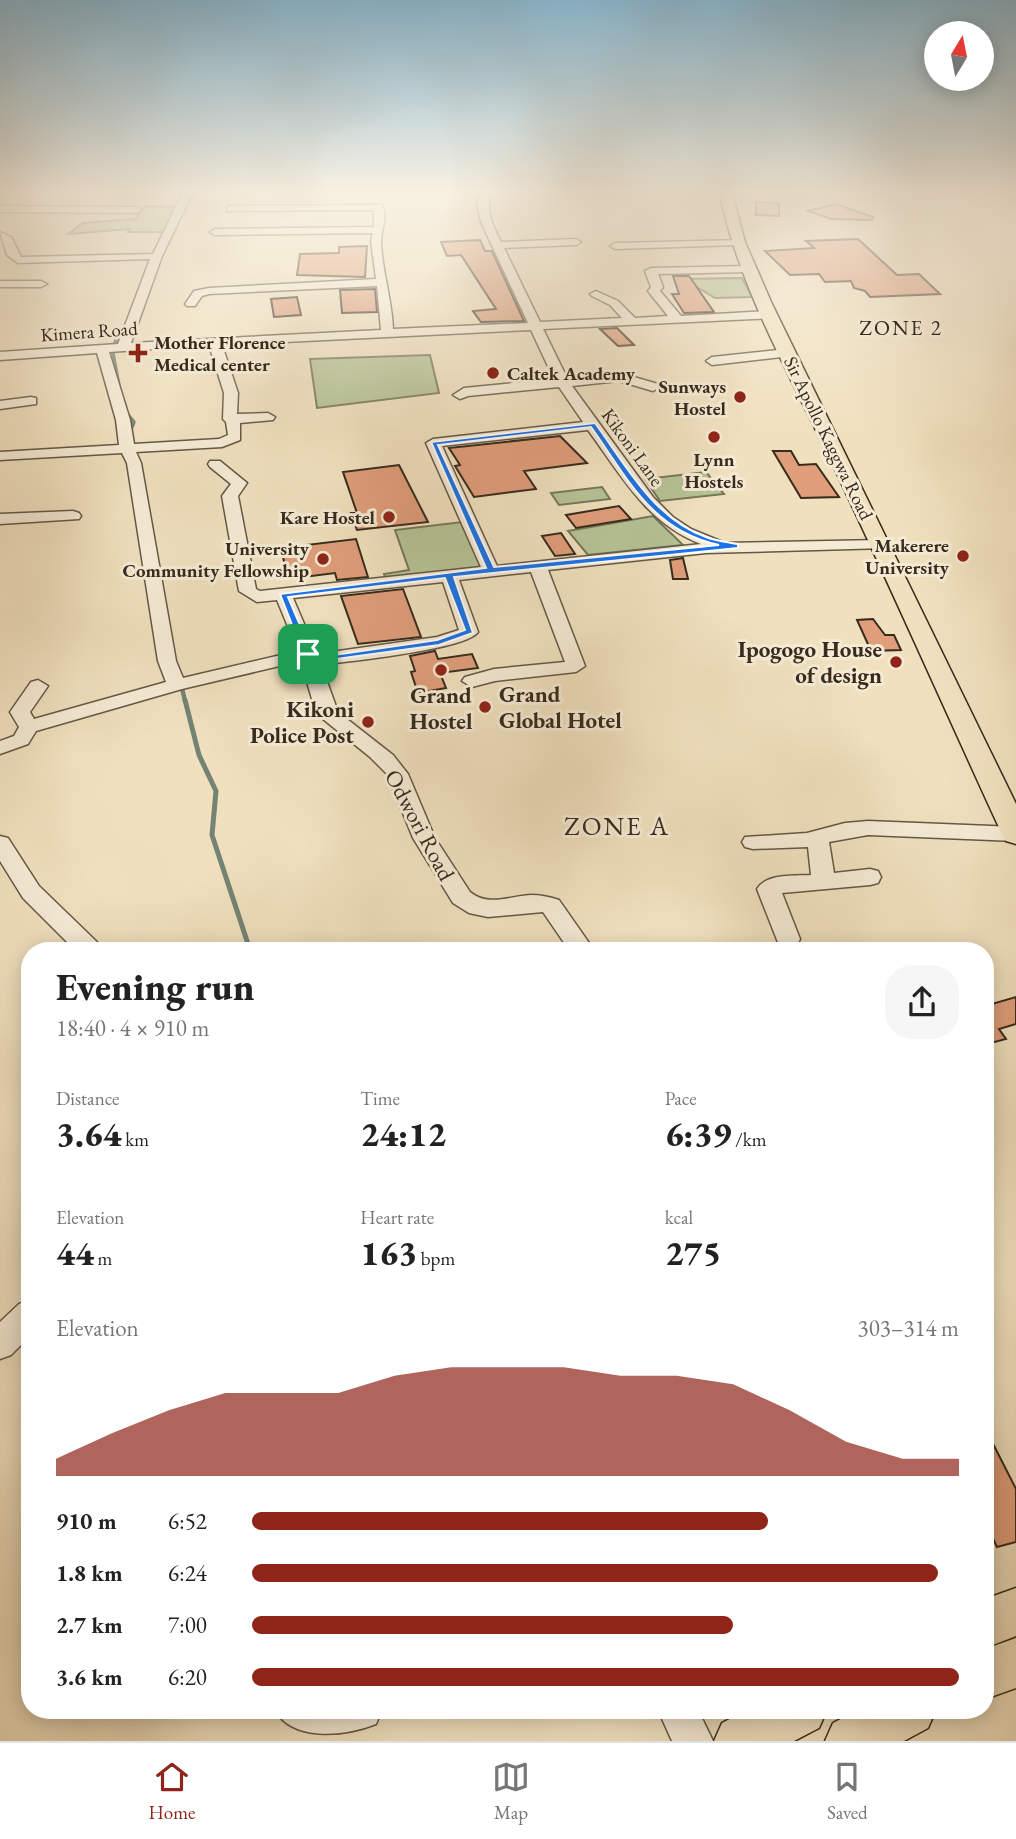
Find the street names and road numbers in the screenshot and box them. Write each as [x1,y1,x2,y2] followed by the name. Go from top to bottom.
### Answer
[40,316,139,347] street label: Kimera Road
[778,352,879,524] street label: Sir Apollo Kaggwa Road
[596,403,669,491] street label: Kikoni Lane
[378,764,462,886] street label: Odwori Road

